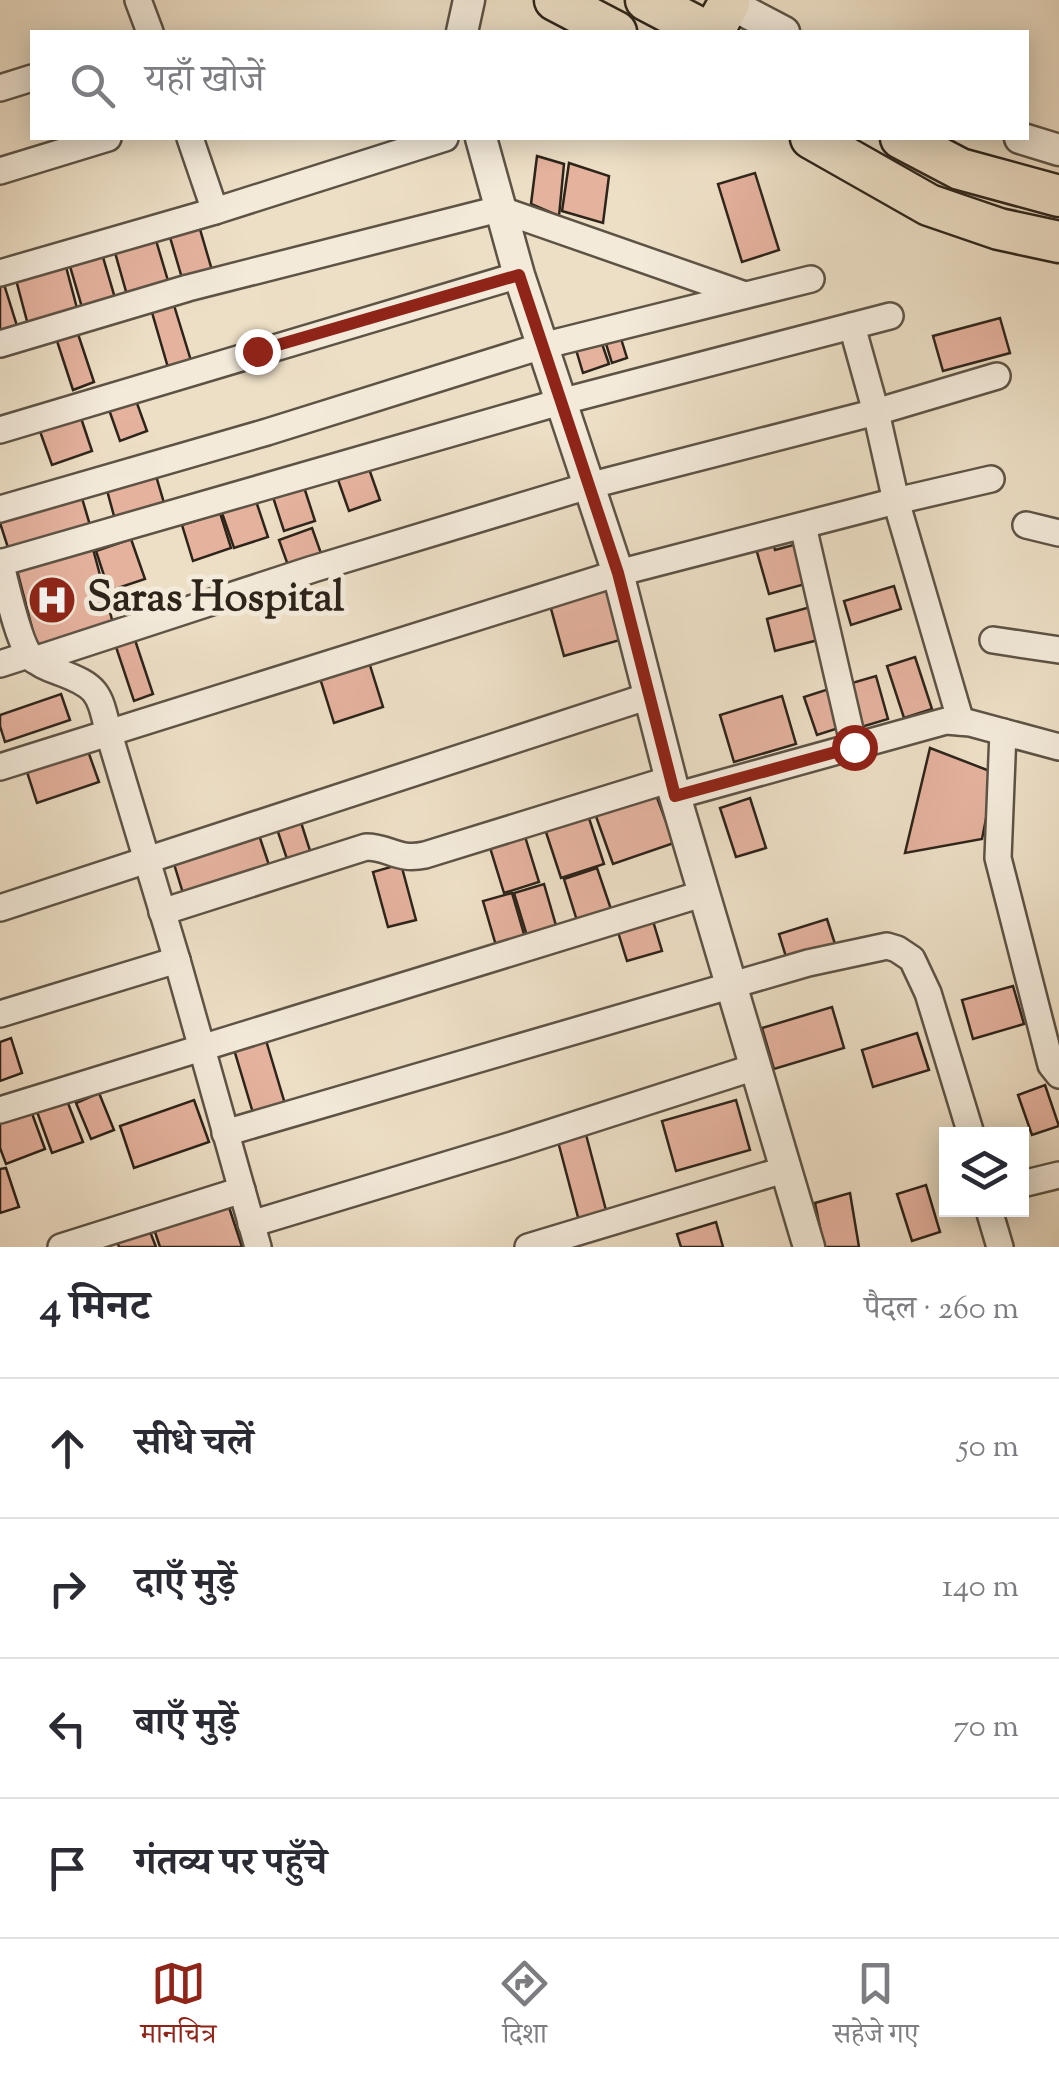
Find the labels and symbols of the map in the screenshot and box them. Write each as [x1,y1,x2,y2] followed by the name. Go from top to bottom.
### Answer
[235,329,281,375] route end
[87,570,345,630] place label: Saras Hospital
[26,574,78,626] hospital icon: Saras Hospital
[832,725,878,771] route start

